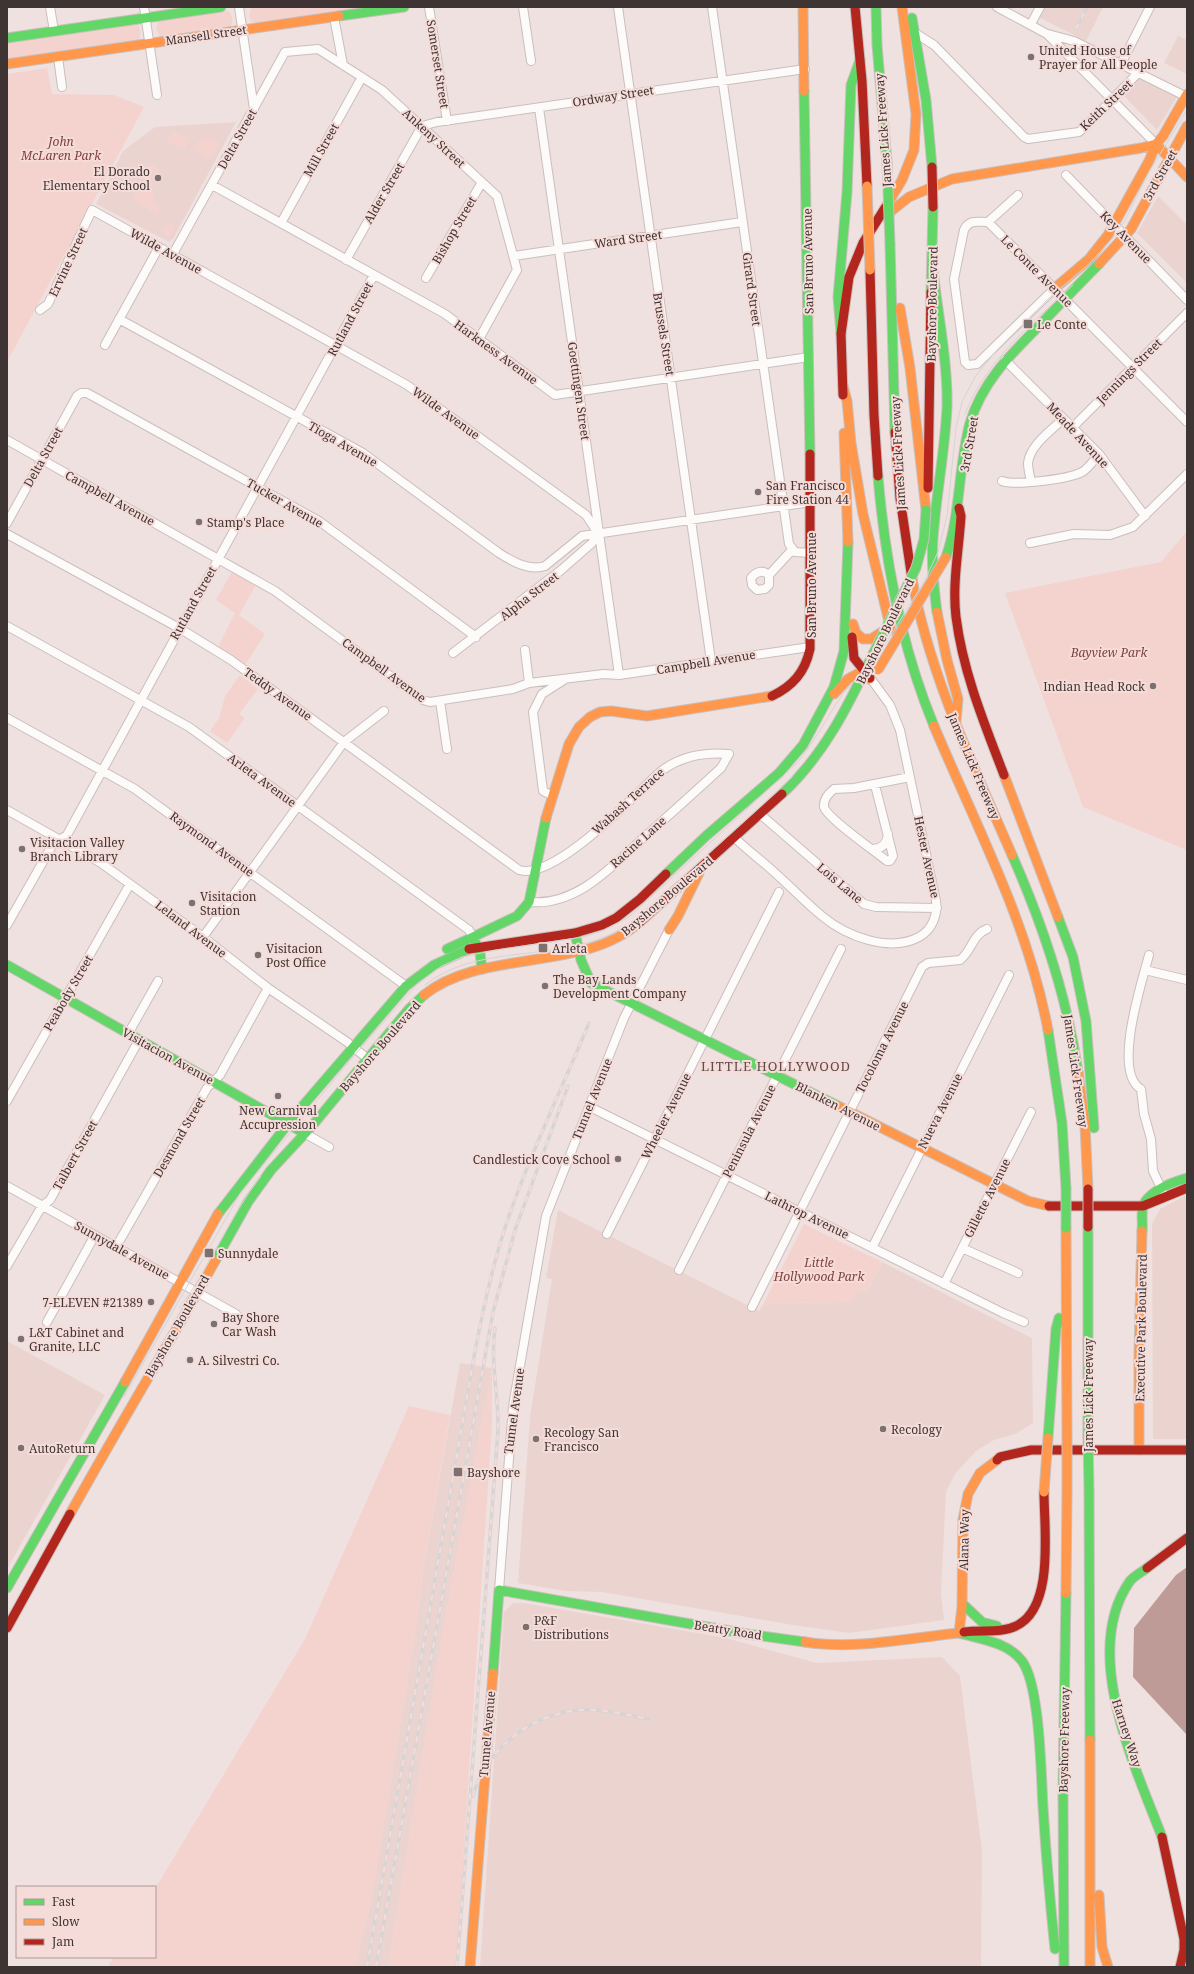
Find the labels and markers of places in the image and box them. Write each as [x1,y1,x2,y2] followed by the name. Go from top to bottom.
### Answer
[1039,42,1157,73] place label: United House of Prayer for All People
[1026,52,1036,62] marker: United House of Prayer for All People
[43,163,150,194] place label: El Dorado Elementary School
[153,173,163,183] marker: El Dorado Elementary School
[1037,316,1087,333] place label: Le Conte
[1022,318,1034,330] marker: Le Conte
[766,477,849,508] place label: San Francisco Fire Station 44
[753,487,763,497] marker: San Francisco Fire Station 44
[207,514,284,531] place label: Stamp's Place
[194,517,204,527] marker: Stamp's Place
[1043,678,1146,695] place label: Indian Head Rock
[1148,681,1158,691] marker: Indian Head Rock
[30,834,125,865] place label: Visitacion Valley Branch Library
[17,844,27,854] marker: Visitacion Valley Branch Library
[200,888,257,919] place label: Visitacion Station
[187,898,197,908] marker: Visitacion Station
[266,940,326,971] place label: Visitacion Post Office
[552,940,587,957] place label: Arleta
[537,942,549,954] marker: Arleta
[253,950,263,960] marker: Visitacion Post Office
[553,971,687,1002] place label: The Bay Lands Development Company
[540,981,550,991] marker: The Bay Lands Development Company
[273,1091,283,1101] marker: New Carnival Accupression
[239,1102,317,1133] place label: New Carnival Accupression
[473,1151,610,1168] place label: Candlestick Cove School
[613,1154,623,1164] marker: Candlestick Cove School
[218,1245,278,1262] place label: Sunnydale
[203,1247,215,1259] marker: Sunnydale
[42,1294,143,1311] place label: 7-ELEVEN #21389
[146,1297,156,1307] marker: 7-ELEVEN #21389
[222,1309,279,1340] place label: Bay Shore Car Wash
[209,1319,219,1329] marker: Bay Shore Car Wash
[29,1324,125,1355] place label: L&T Cabinet and Granite, LLC
[16,1334,26,1344] marker: L&T Cabinet and Granite, LLC
[198,1352,280,1369] place label: A. Silvestri Co.
[185,1355,195,1365] marker: A. Silvestri Co.
[891,1421,942,1438] place label: Recology
[544,1424,619,1455] place label: Recology San Francisco
[878,1424,888,1434] marker: Recology
[531,1434,541,1444] marker: Recology San Francisco
[29,1440,96,1457] place label: AutoReturn
[16,1443,26,1453] marker: AutoReturn
[467,1464,520,1481] place label: Bayshore
[452,1466,464,1478] marker: Bayshore
[534,1612,609,1643] place label: P&F Distributions
[521,1622,531,1632] marker: P&F Distributions

